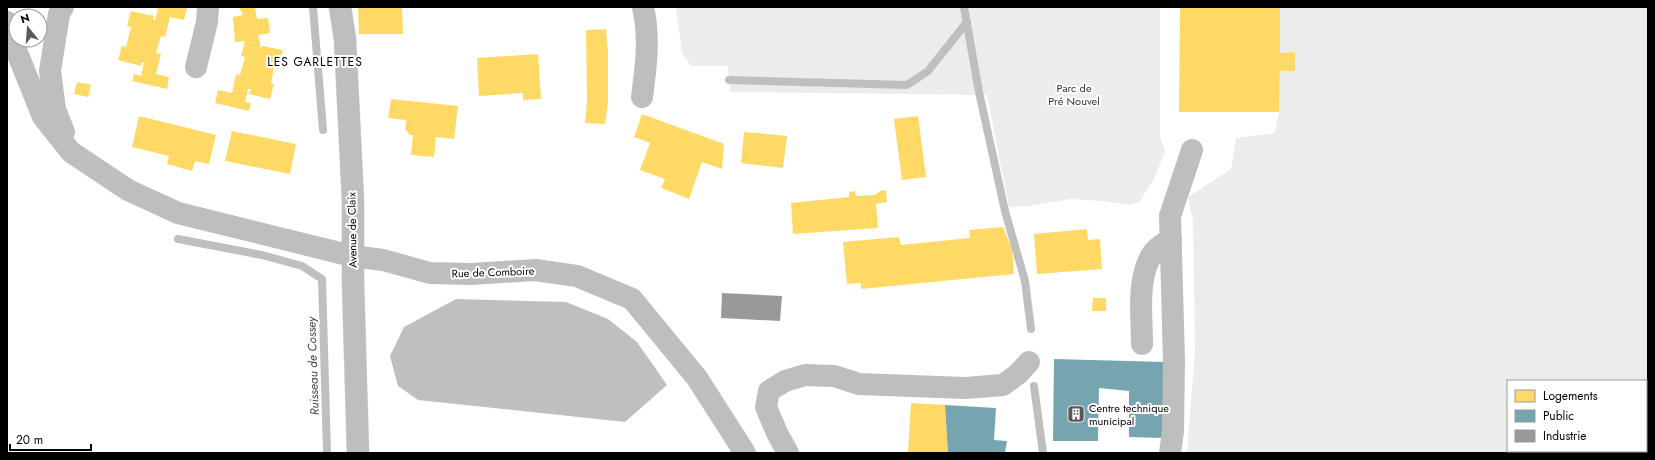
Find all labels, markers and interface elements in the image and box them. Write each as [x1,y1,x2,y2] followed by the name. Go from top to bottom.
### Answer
[8,8,48,48] north arrow
[19,10,32,27] text: N
[267,53,363,71] district label: LES GARLETTES
[1048,80,1100,109] park label: Parc de Pré Nouvel
[343,192,361,268] street label: Avenue de Claix
[451,263,535,281] street label: Rue de Comboire
[302,316,324,415] water label: Ruisseau de Cossey
[1507,380,1647,452] legend
[1543,387,1598,405] text: Logements
[1089,400,1169,429] place label: Centre technique municipal
[1066,404,1086,424] building icon: Centre technique municipal
[1543,407,1574,425] text: Public
[10,426,91,452] scale bar
[1543,427,1587,445] text: Industrie
[16,431,43,449] text: 20 m

